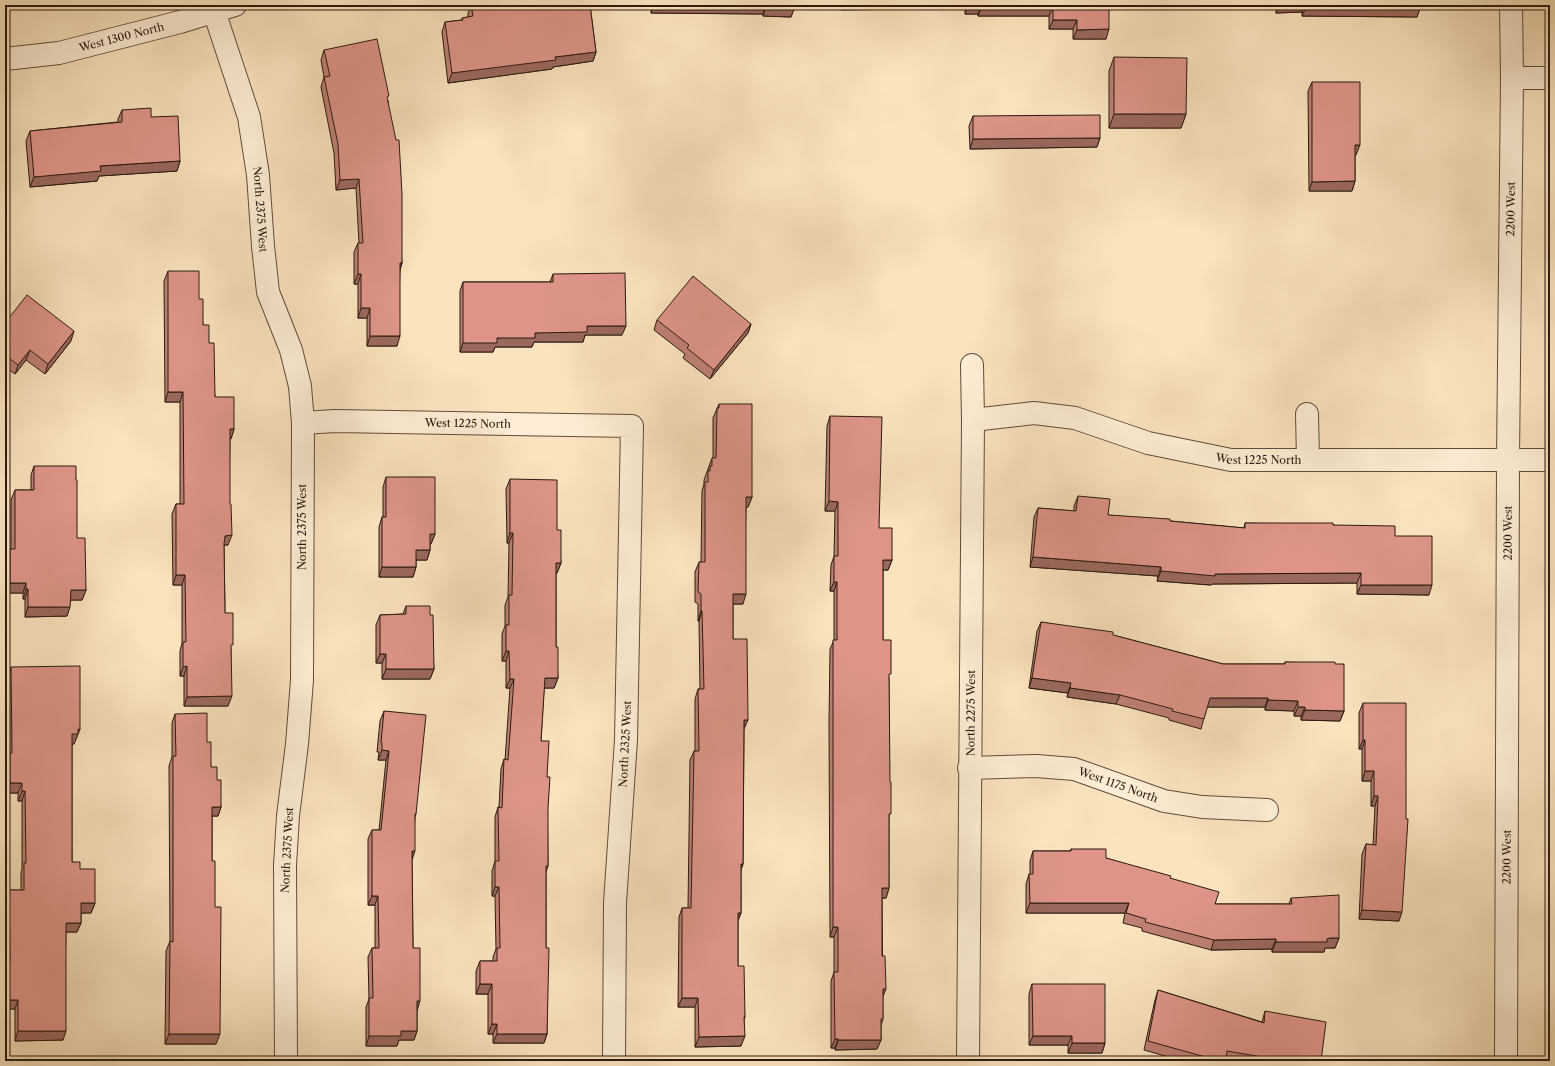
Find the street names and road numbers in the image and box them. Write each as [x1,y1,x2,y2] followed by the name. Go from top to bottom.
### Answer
[77,19,166,55] street label: West 1300 North
[250,165,271,253] street label: North 2375 West
[1503,181,1518,237] street label: 2200 West
[424,415,511,431] street label: West 1225 North
[1213,450,1302,467] street label: West 1225 North
[295,484,309,570] street label: North 2375 West
[1501,505,1515,561] street label: 2200 West
[963,670,978,756] street label: North 2275 West
[616,700,634,788] street label: North 2325 West
[1076,764,1160,805] street label: West 1175 North
[278,807,296,893] street label: North 2375 West
[1500,829,1514,885] street label: 2200 West

